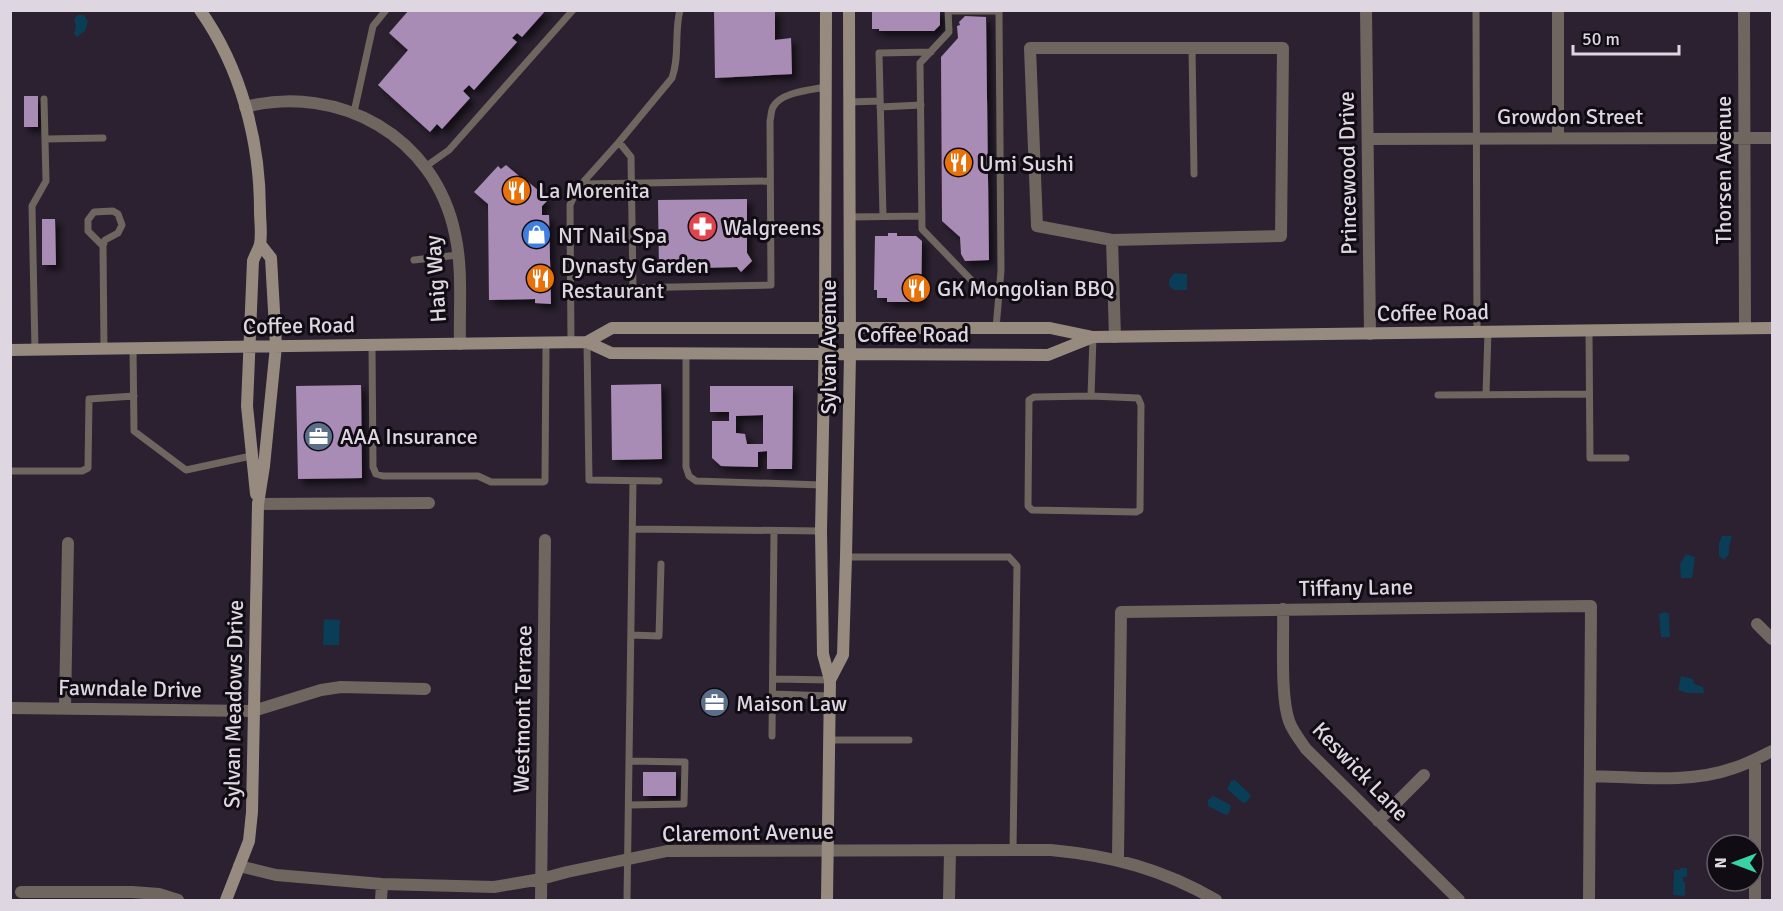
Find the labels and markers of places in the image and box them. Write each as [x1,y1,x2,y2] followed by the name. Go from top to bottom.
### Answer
[942,147,974,179] restaurant icon: Umi Sushi
[979,150,1074,177] place label: Umi Sushi
[501,174,533,206] restaurant icon: La Morenita
[538,177,650,204] place label: La Morenita
[686,211,718,243] pharmacy icon: Walgreens
[723,214,821,241] place label: Walgreens
[521,219,553,251] shop icon: NT Nail Spa
[558,222,667,249] place label: NT Nail Spa
[561,252,709,304] place label: Dynasty Garden Restaurant
[524,262,556,294] restaurant icon: Dynasty Garden Restaurant
[900,272,932,304] restaurant icon: GK Mongolian BBQ
[937,275,1114,302] place label: GK Mongolian BBQ
[303,420,335,452] office icon: AAA Insurance
[340,423,478,450] place label: AAA Insurance
[699,687,731,719] office icon: Maison Law
[736,690,847,717] place label: Maison Law

